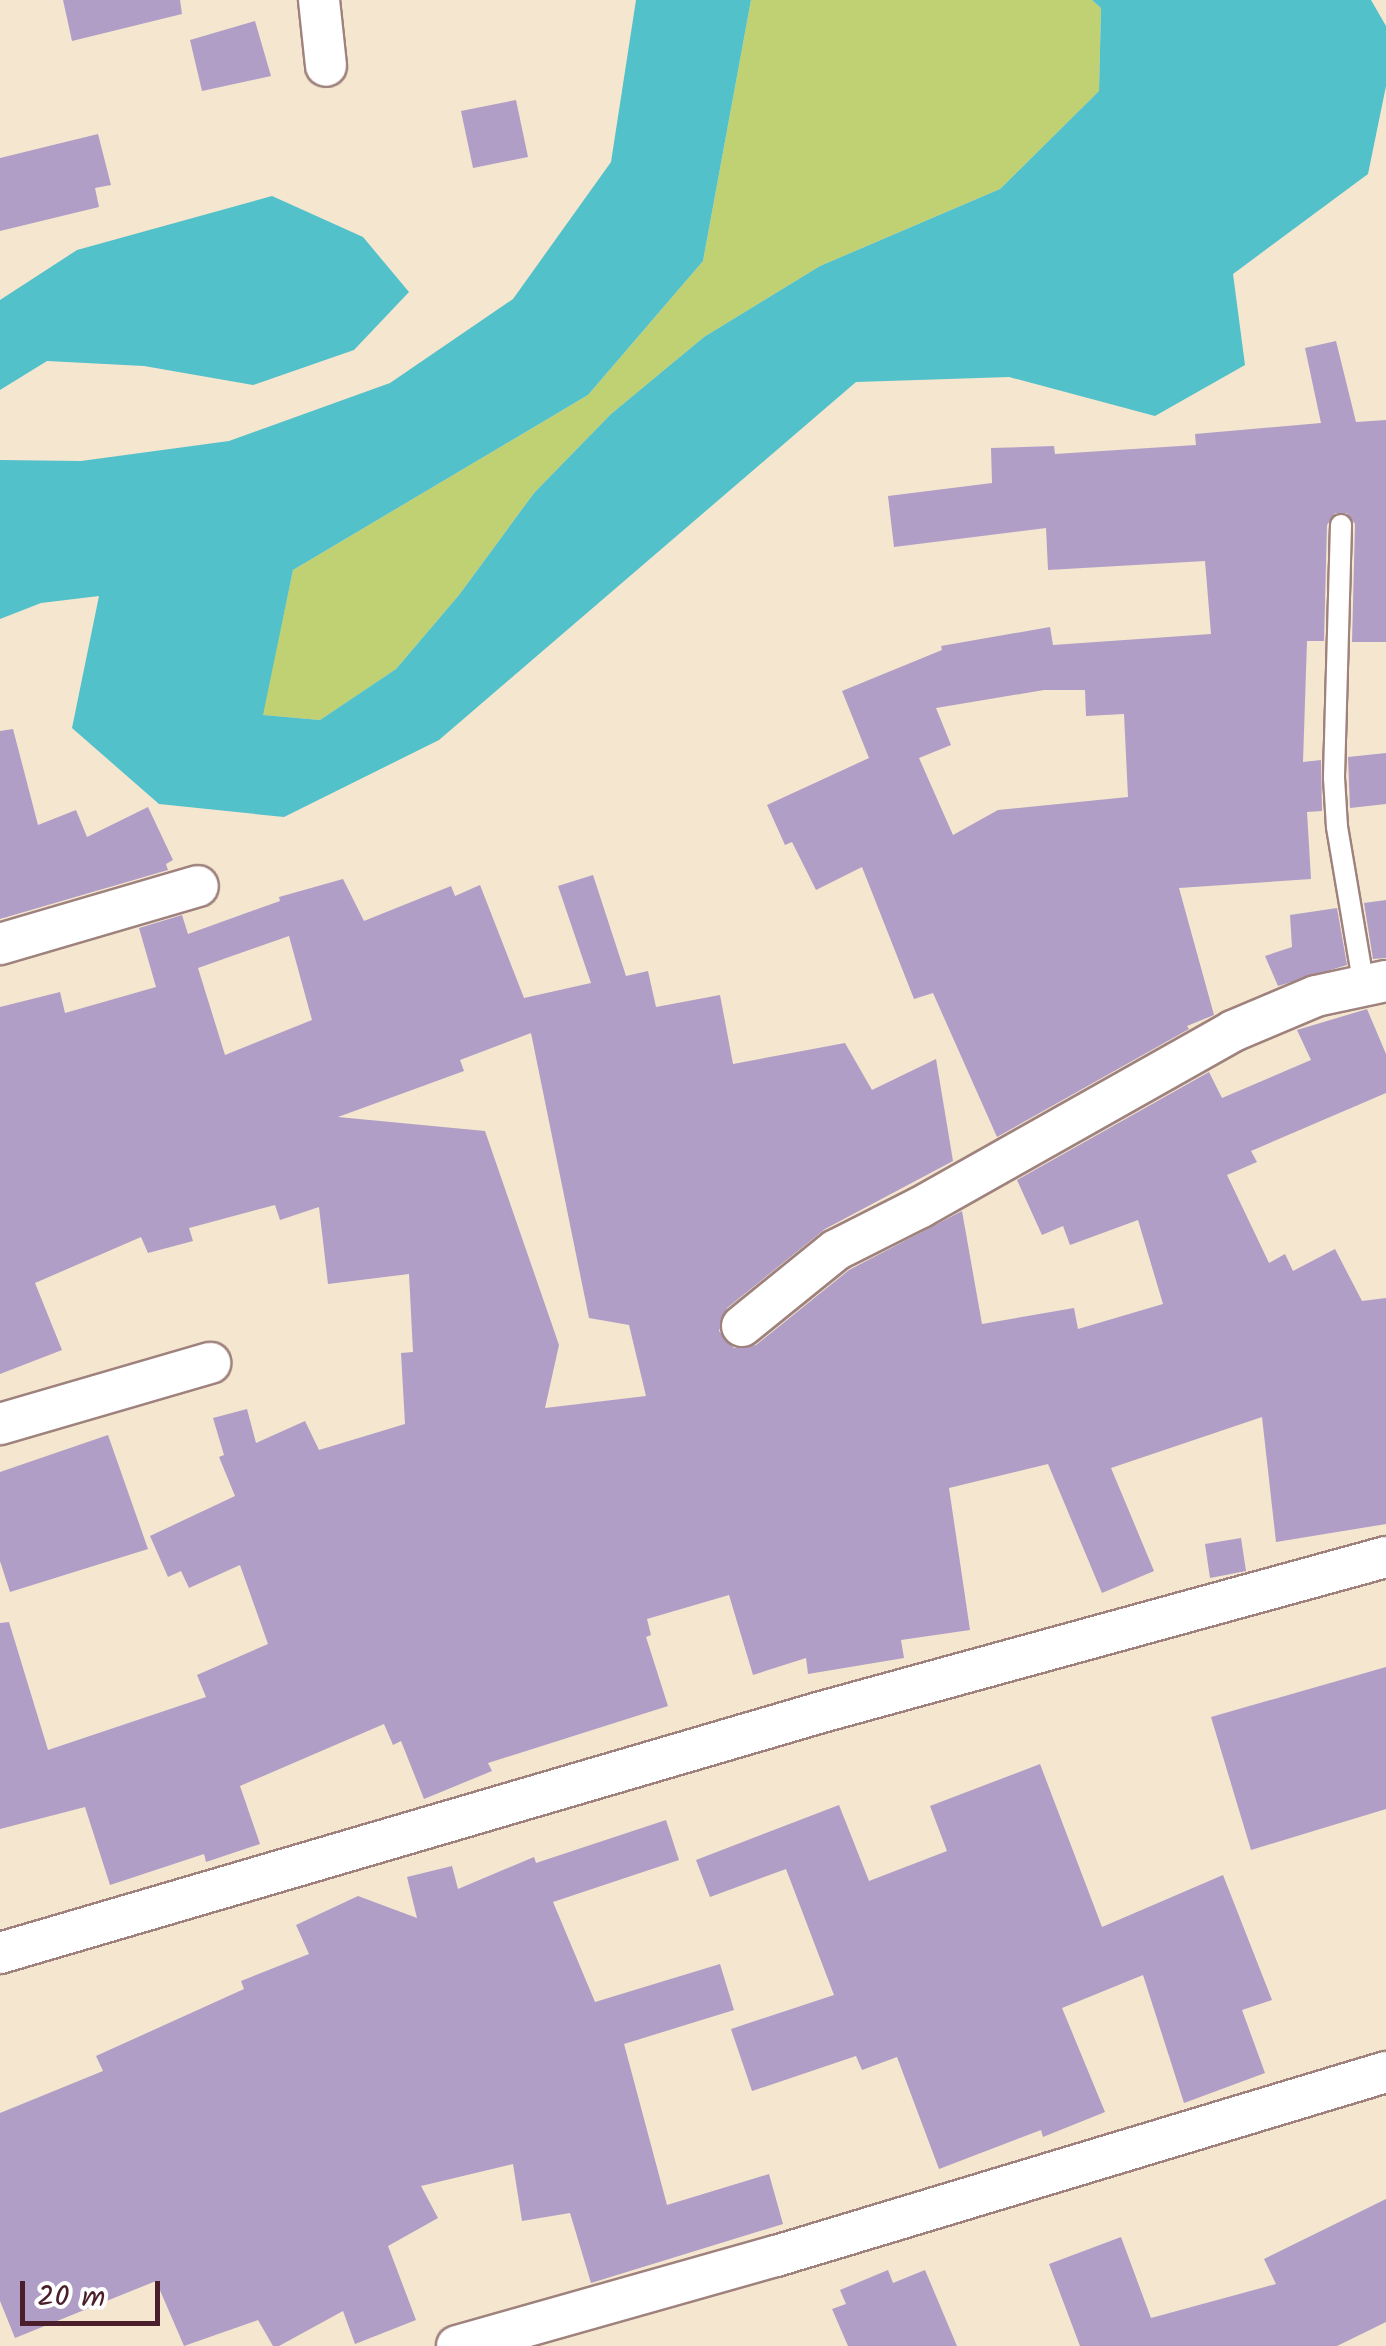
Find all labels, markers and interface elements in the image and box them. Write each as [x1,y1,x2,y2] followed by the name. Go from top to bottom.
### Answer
[25,2261,165,2323] scale bar
[37,2274,105,2322] text: 20 m

